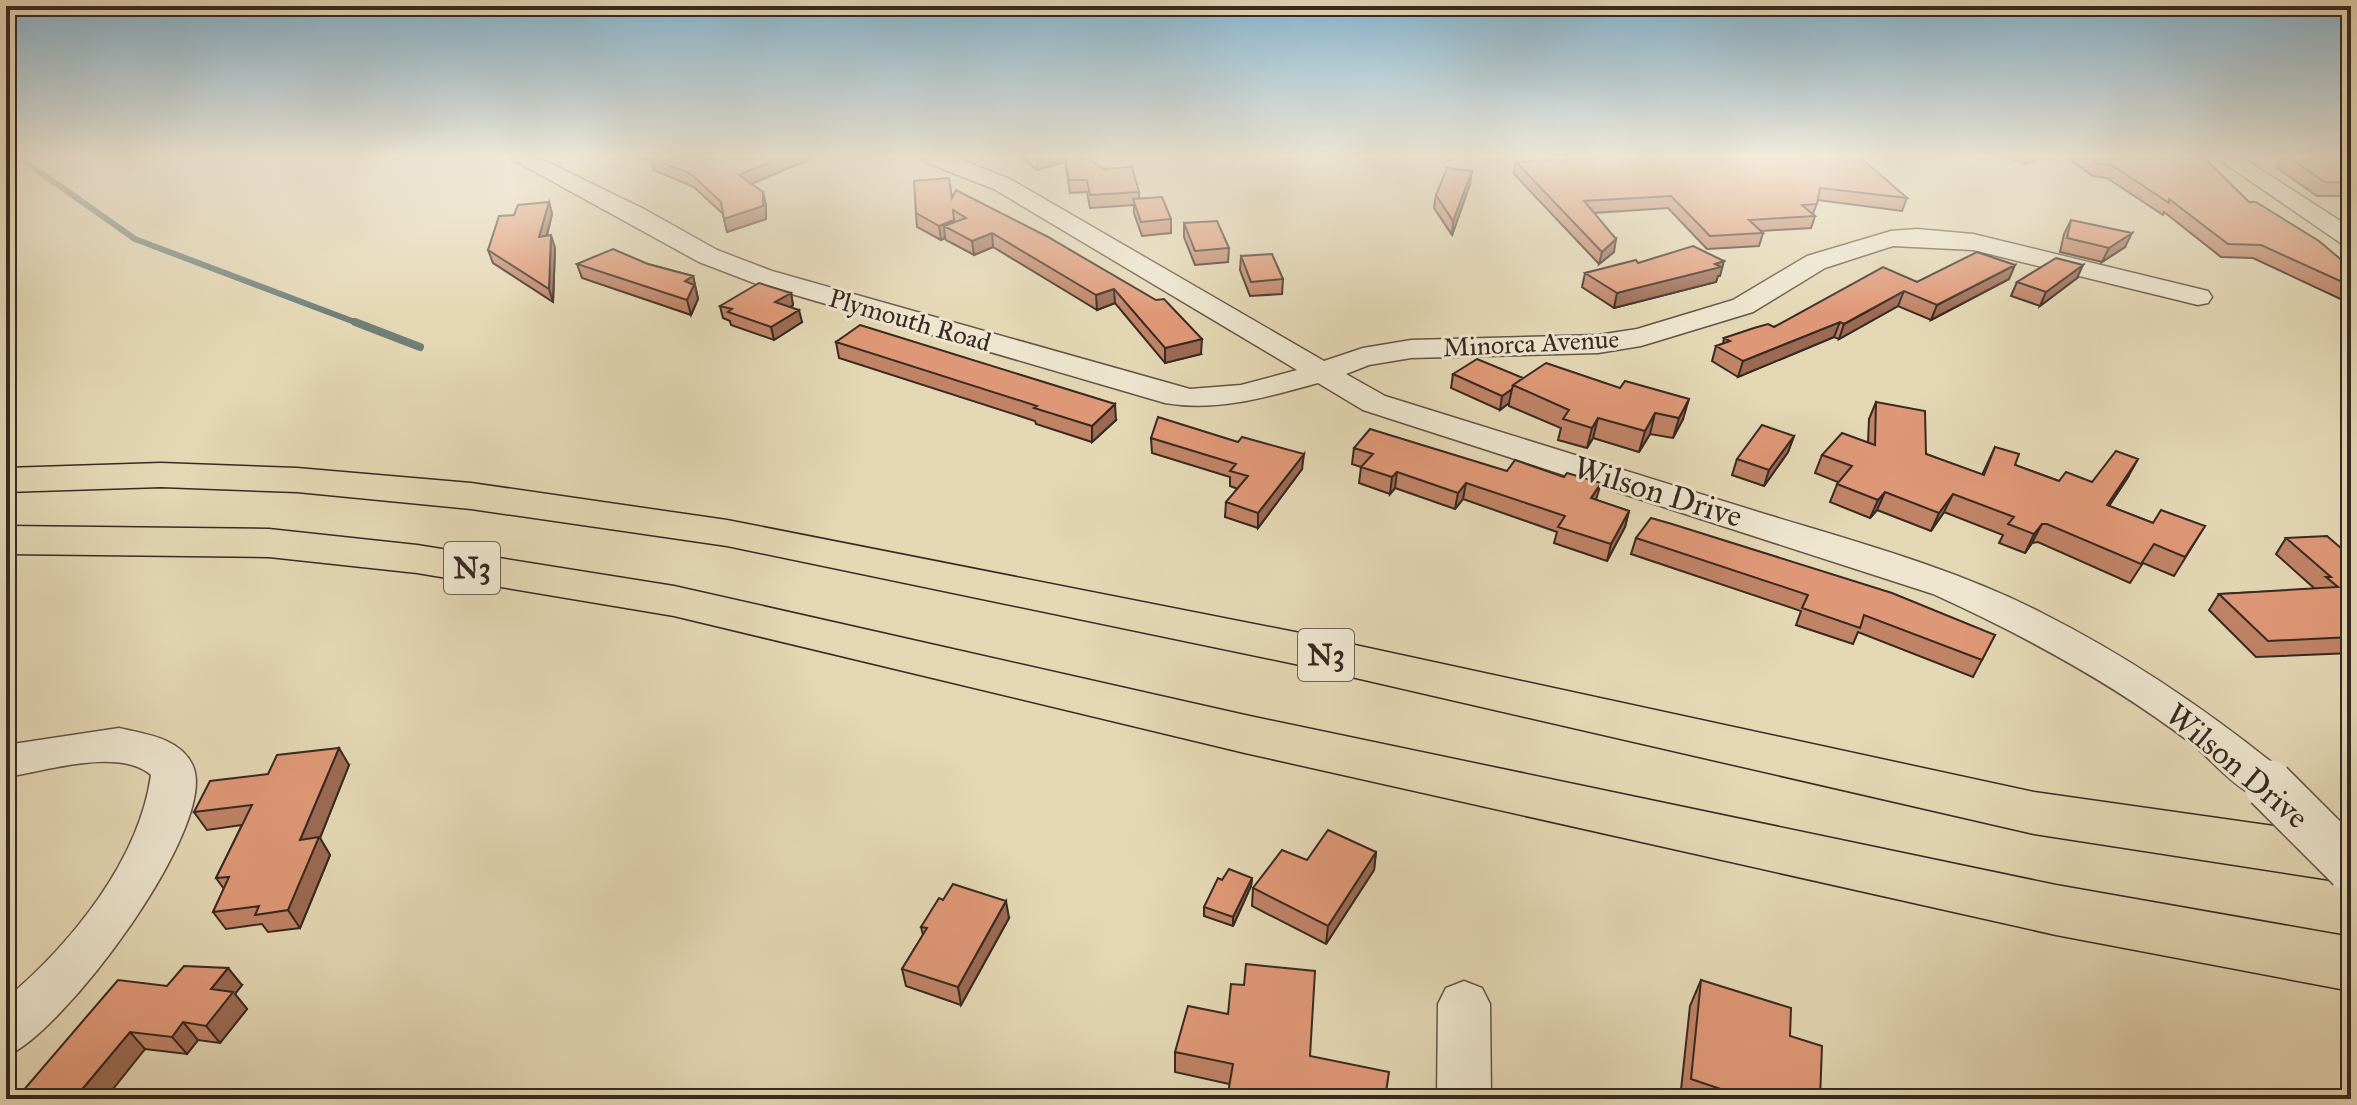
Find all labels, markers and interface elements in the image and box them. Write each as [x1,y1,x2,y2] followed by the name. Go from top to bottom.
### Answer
[825,282,995,358] street label: Plymouth Road
[1442,322,1620,364] street label: Minorca Avenue
[1569,448,1747,536] street label: Wilson Drive
[444,542,500,594] road number: N3
[1298,629,1354,681] road number: N3
[2158,695,2316,837] street label: Wilson Drive

